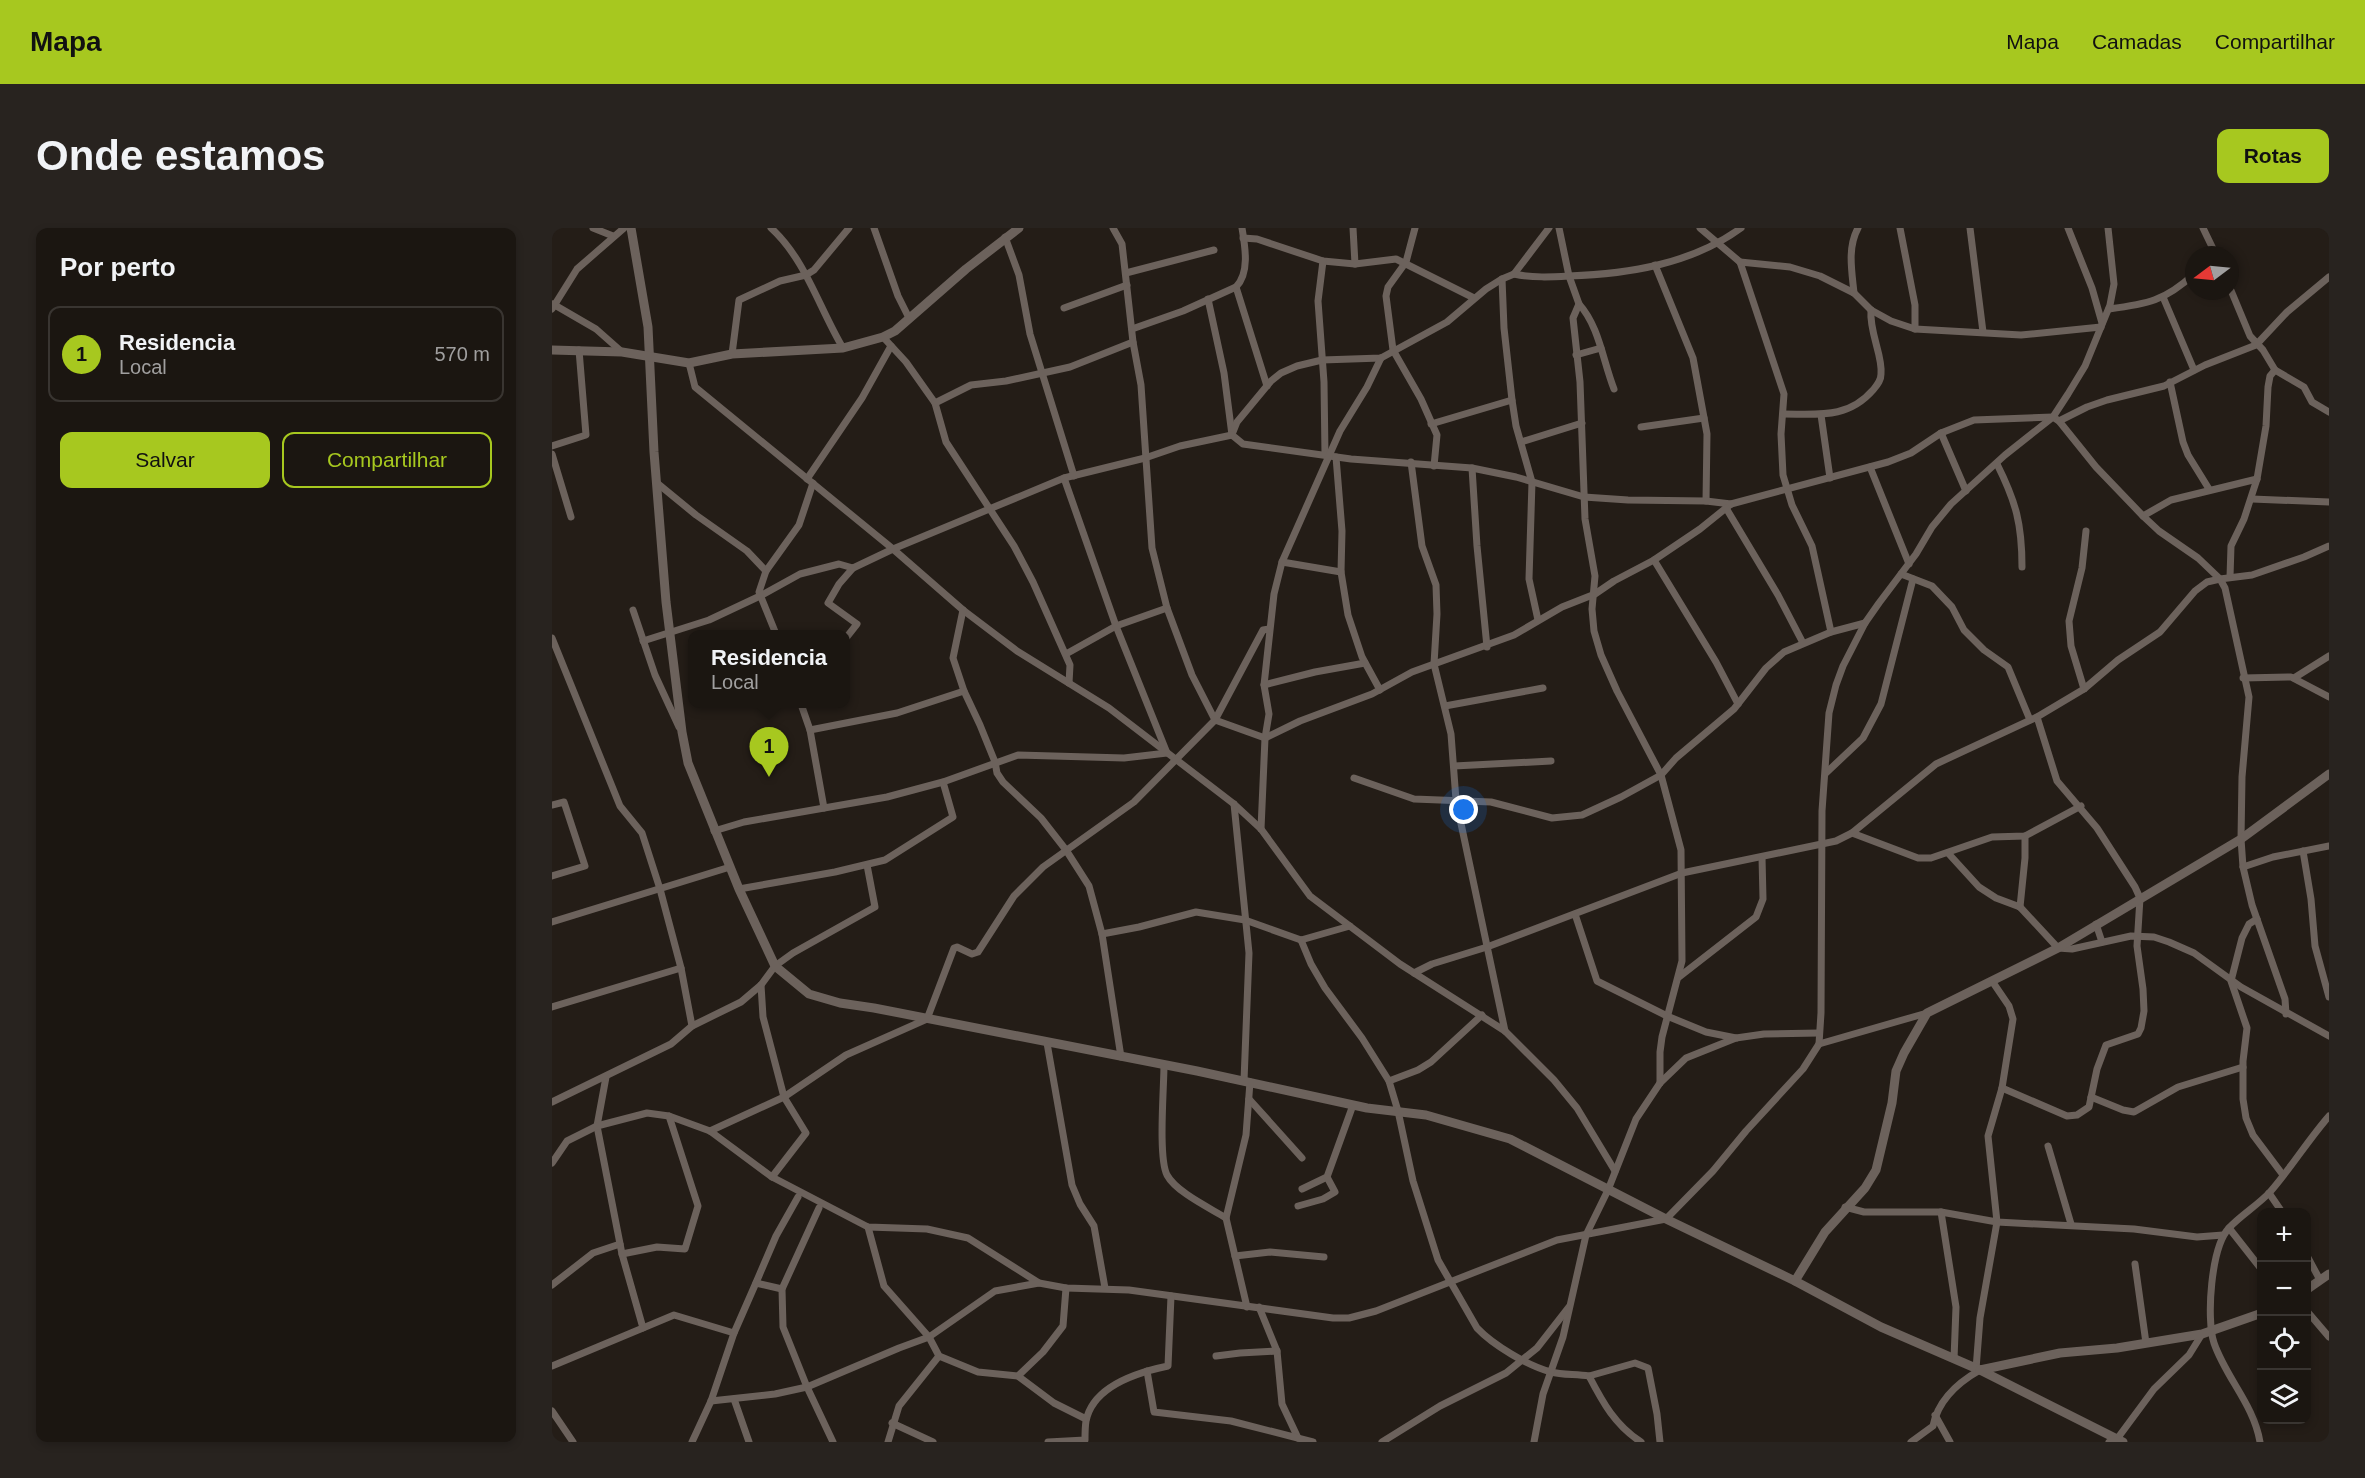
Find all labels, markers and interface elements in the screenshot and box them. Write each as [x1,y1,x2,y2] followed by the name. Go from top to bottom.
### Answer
[30,26,102,57] text: Mapa
[2006,30,2059,53] text: Mapa
[2092,30,2182,53] text: Camadas
[2215,30,2335,53] text: Compartilhar
[2217,129,2329,183] button: Rotas
[36,132,325,179] text: Onde estamos
[2185,246,2239,300] north arrow
[60,252,176,282] text: Por perto
[119,330,235,355] text: Residencia
[76,343,87,365] text: 1
[434,343,490,365] text: 570 m
[119,356,167,378] text: Local
[60,432,270,488] button: Salvar
[282,432,492,488] button: Compartilhar
[688,630,850,708] popup
[711,645,827,670] text: Residencia
[711,671,759,693] text: Local
[750,728,788,777] pin: 1
[1449,795,1478,824] your location
[2257,1208,2311,1424] map controls
[2257,1208,2311,1262] button: +
[2257,1262,2311,1316] button: −
[2257,1316,2311,1370] button: locate
[2257,1370,2311,1424] button: layers

